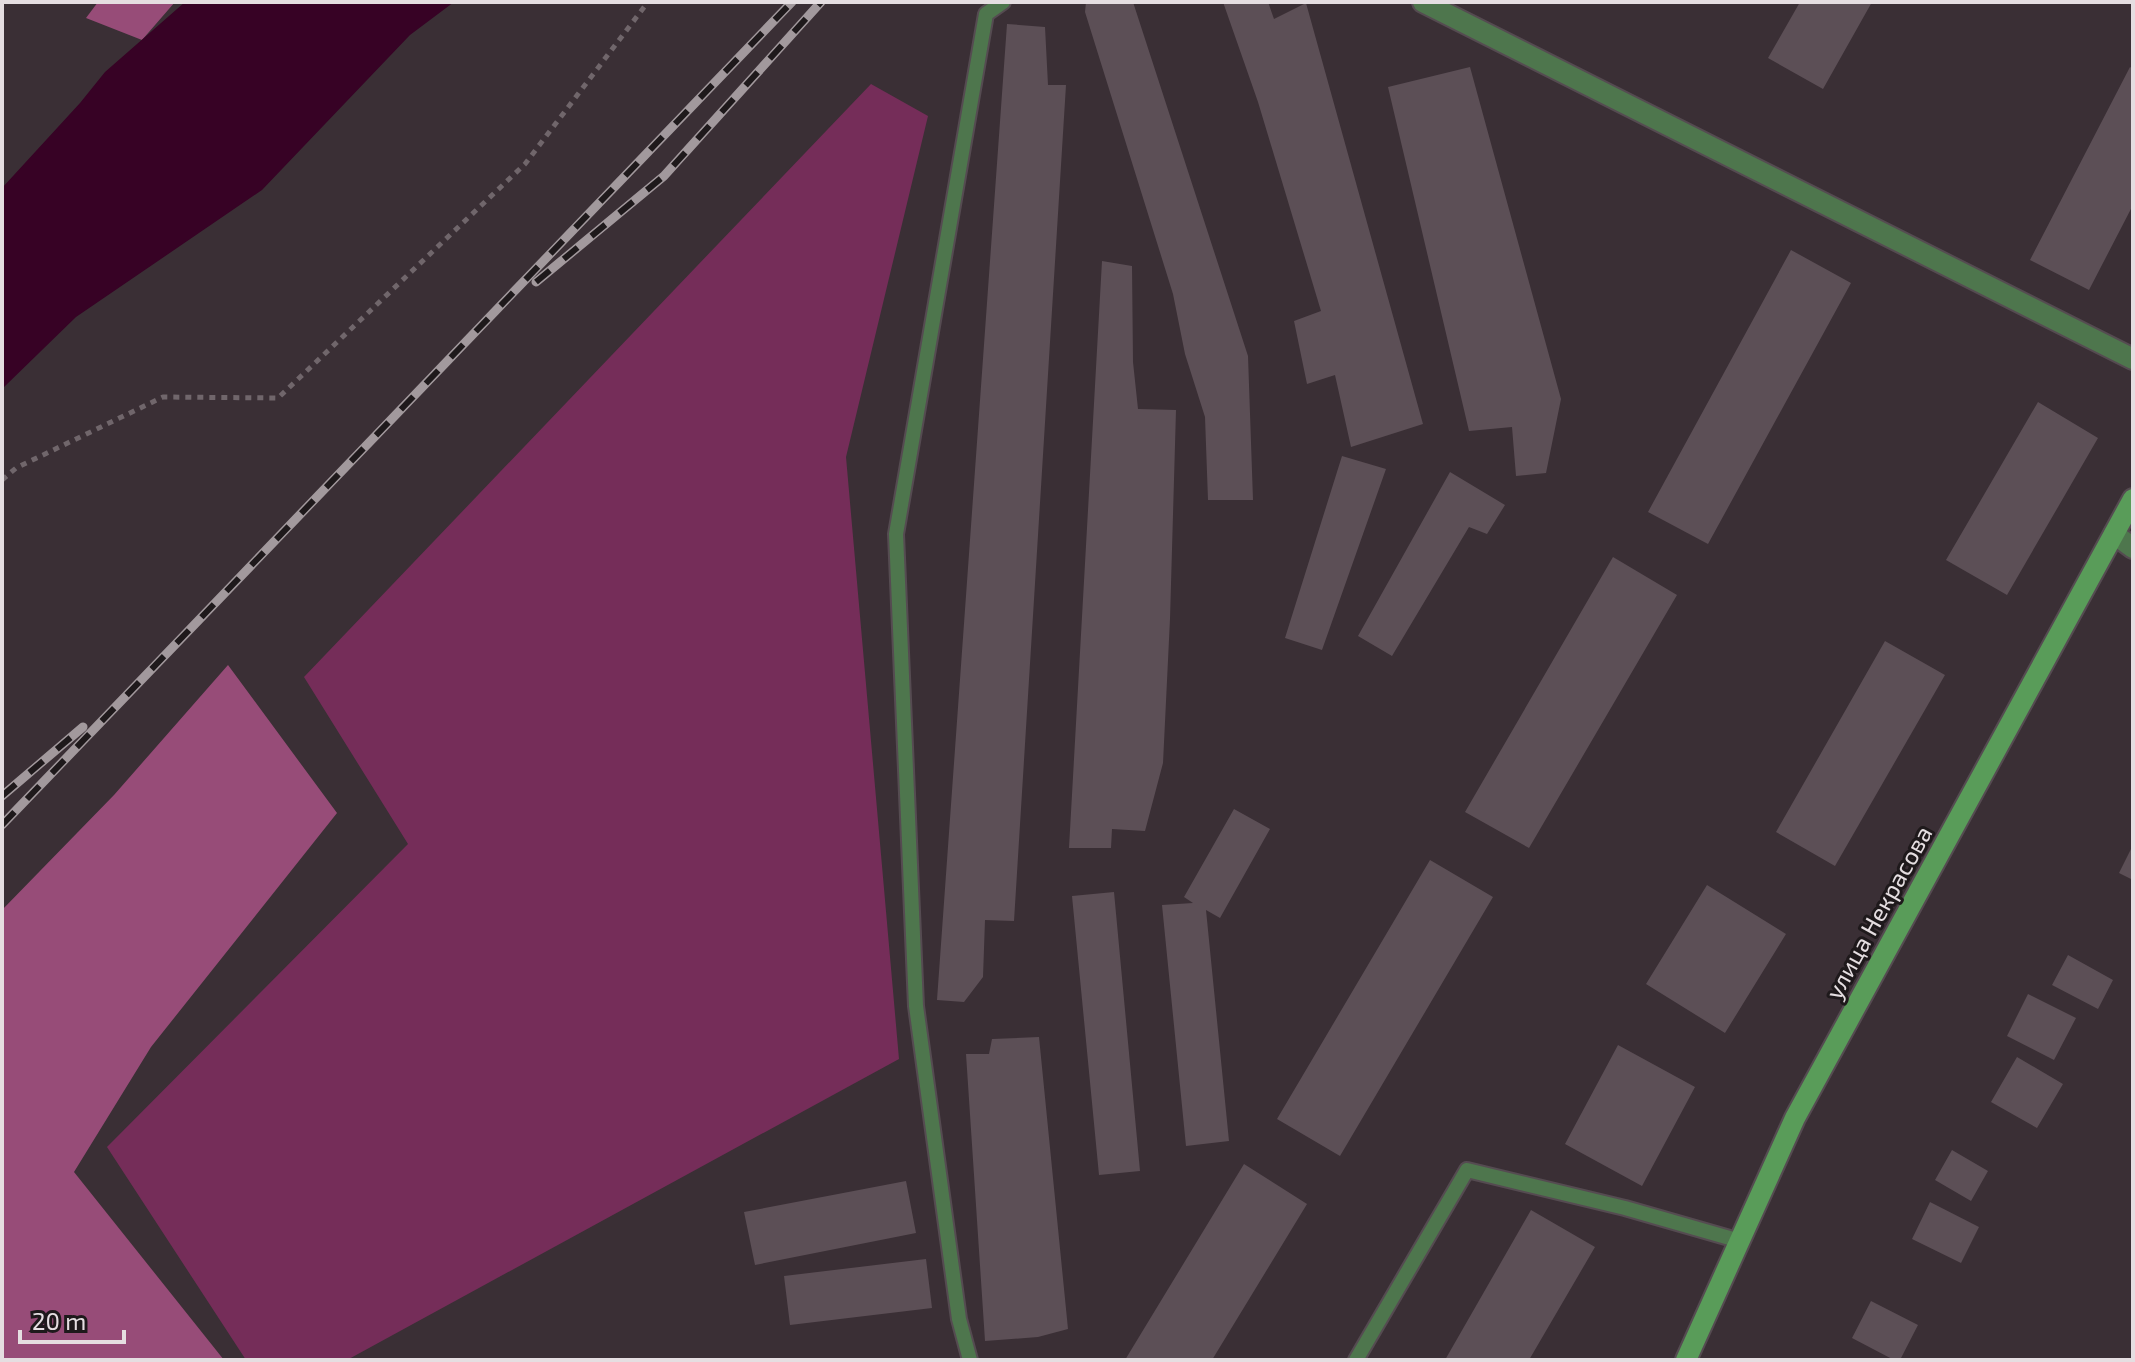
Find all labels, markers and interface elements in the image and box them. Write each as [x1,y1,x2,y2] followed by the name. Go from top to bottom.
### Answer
[1818,820,1938,1004] street label: улица Некрасова
[20,1294,124,1344] scale bar
[32,1306,86,1335] text: 20 m

